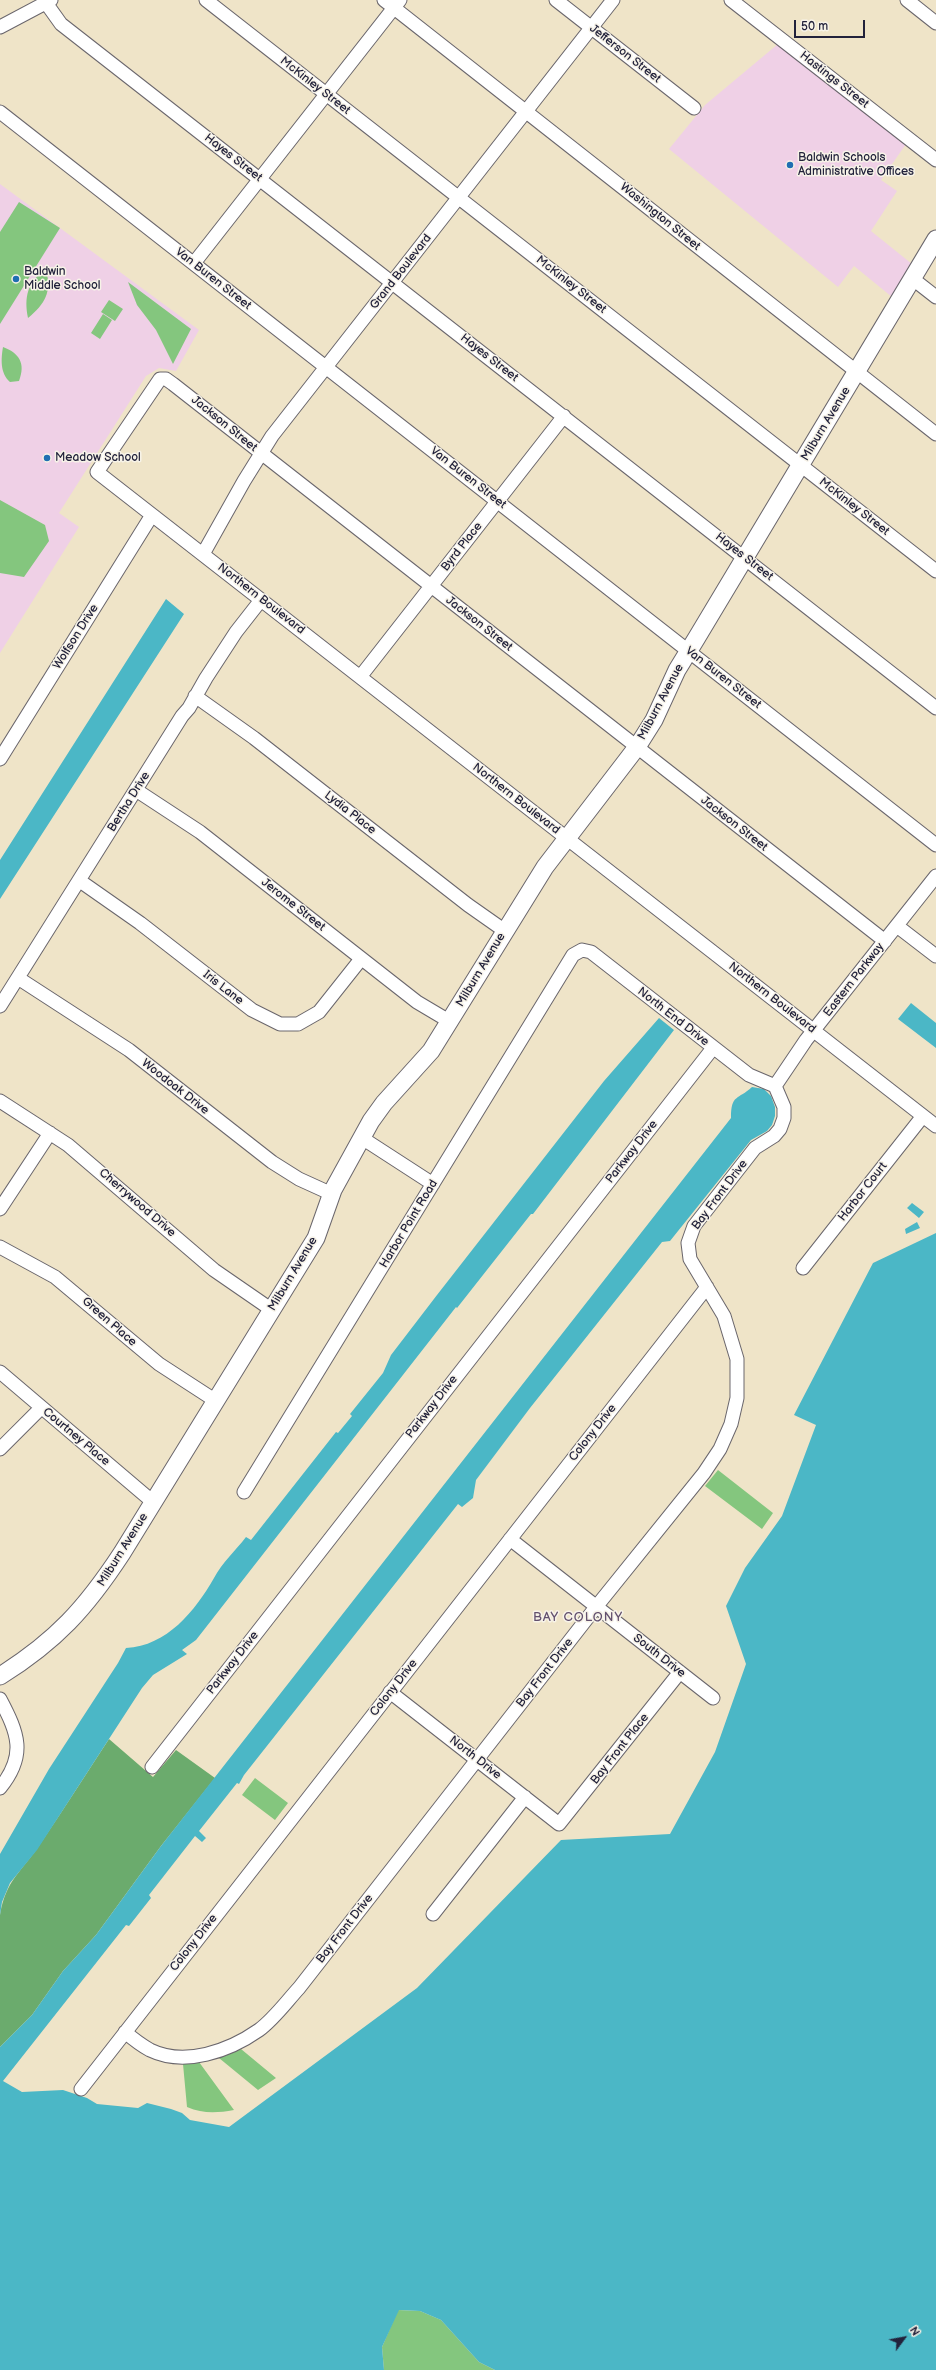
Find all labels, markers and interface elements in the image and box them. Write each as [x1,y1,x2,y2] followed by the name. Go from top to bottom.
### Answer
[796,12,867,38] scale bar
[801,19,828,34] text: 50 m
[587,22,663,86] street label: Jefferson Street
[797,49,871,111] street label: Hastings Street
[277,54,353,118] street label: McKinley Street
[201,131,265,185] street label: Hayes Street
[798,151,914,179] place label: Baldwin Schools Administrative Offices
[785,160,795,170] marker: Baldwin Schools Administrative Offices
[617,180,703,254] street label: Washington Street
[367,232,435,312] street label: Grand Boulevard
[172,245,254,313] street label: Van Buren Street
[533,253,609,317] street label: McKinley Street
[24,265,100,293] place label: Baldwin Middle School
[11,274,21,284] marker: Baldwin Middle School
[457,331,521,385] street label: Hayes Street
[798,384,854,464] street label: Milburn Avenue
[188,393,260,455] street label: Jackson Street
[427,444,509,512] street label: Van Buren Street
[55,451,141,465] place label: Meadow School
[42,453,52,463] marker: Meadow School
[816,475,892,539] street label: McKinley Street
[438,520,486,574] street label: Byrd Place
[712,530,776,584] street label: Hayes Street
[215,560,307,638] street label: Northern Boulevard
[443,593,515,655] street label: Jackson Street
[50,602,102,672] street label: Wolfson Drive
[682,644,764,712] street label: Van Buren Street
[635,662,687,742] street label: Milburn Avenue
[470,760,562,838] street label: Northern Boulevard
[105,769,153,835] street label: Bertha Drive
[321,788,379,838] street label: Lydia Place
[698,793,770,855] street label: Jackson Street
[258,876,328,934] street label: Jerome Street
[453,930,509,1010] street label: Milburn Avenue
[821,940,887,1020] street label: Eastern Parkway
[726,959,818,1037] street label: Northern Boulevard
[200,968,246,1008] street label: Iris Lane
[634,985,712,1049] street label: North End Drive
[138,1056,212,1118] street label: Woodoak Drive
[603,1118,661,1186] street label: Parkway Drive
[689,1157,751,1233] street label: Bay Front Drive
[835,1160,891,1224] street label: Harbor Court
[96,1166,178,1240] street label: Cherrywood Drive
[377,1177,441,1271] street label: Harbor Point Road
[265,1234,321,1314] street label: Milburn Avenue
[79,1294,139,1350] street label: Green Place
[403,1373,461,1441] street label: Parkway Drive
[566,1402,620,1464] street label: Colony Drive
[40,1405,112,1469] street label: Courtney Place
[95,1511,151,1589] street label: Milburn Avenue
[533,1610,623,1626] district label: BAY COLONY
[204,1629,262,1697] street label: Parkway Drive
[630,1631,688,1681] street label: South Drive
[514,1636,576,1710] street label: Bay Front Drive
[367,1657,421,1719] street label: Colony Drive
[588,1711,652,1787] street label: Bay Front Place
[446,1733,504,1783] street label: North Drive
[314,1892,376,1966] street label: Bay Front Drive
[167,1912,221,1974] street label: Colony Drive
[884,2318,924,2358] north arrow
[907,2324,922,2338] text: N

